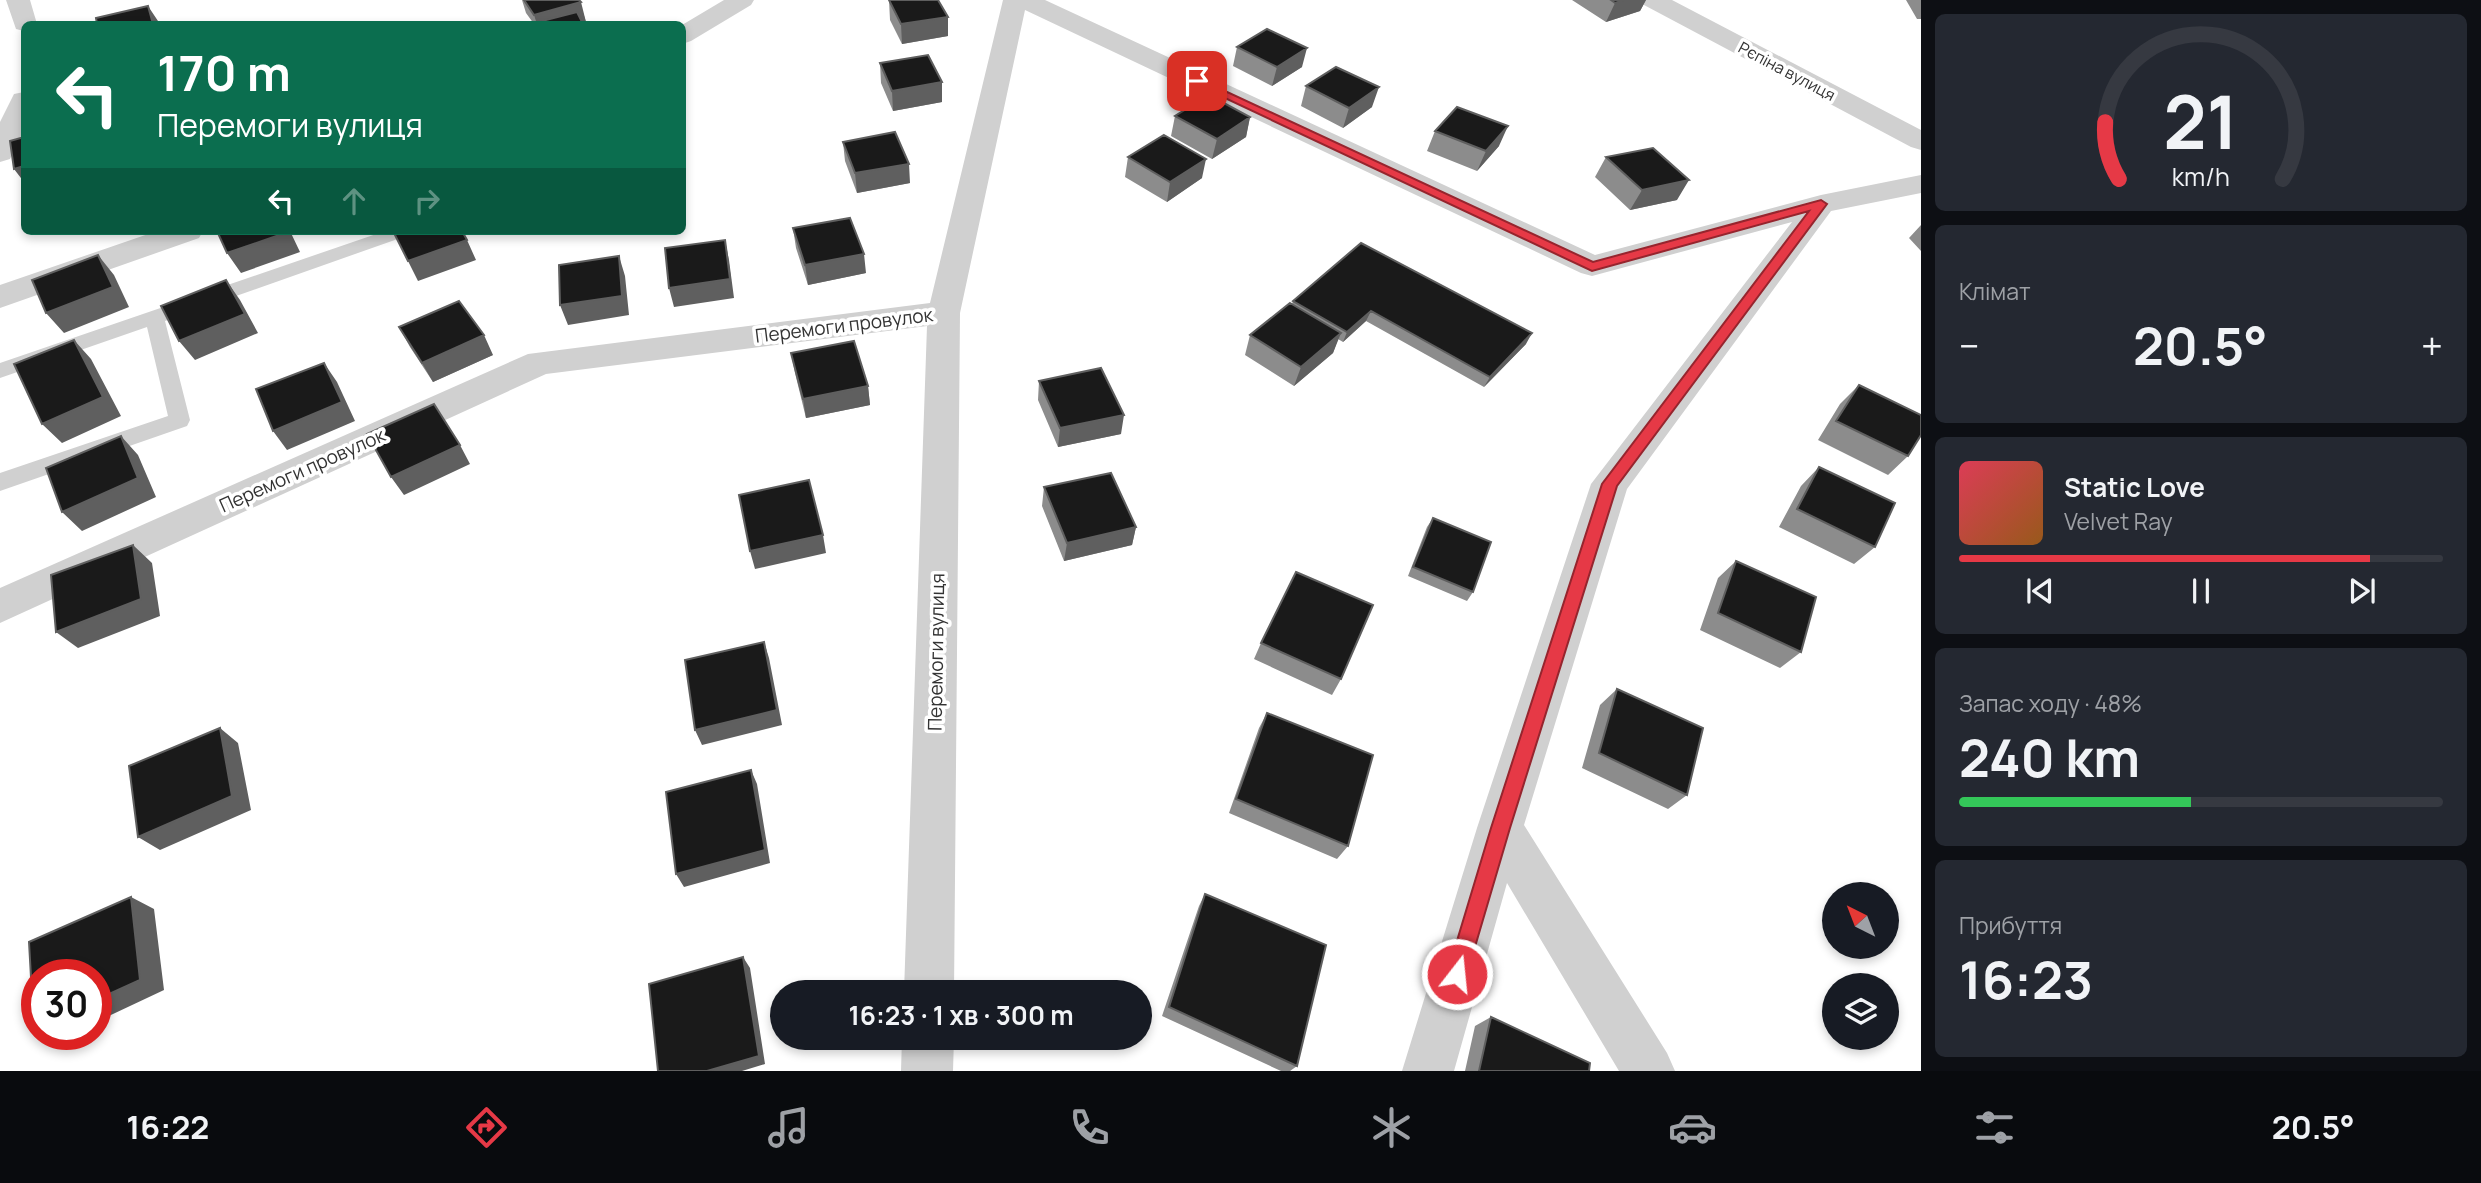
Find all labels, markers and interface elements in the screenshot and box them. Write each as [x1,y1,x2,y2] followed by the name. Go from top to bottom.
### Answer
[1735,36,1839,106] street label: Рєпіна вулиця
[157,39,291,106] text: 170 m
[42,49,133,140] icon: left
[1167,51,1227,111] pin
[1178,62,1216,100] icon: arrive
[2163,71,2239,171] text: 21
[157,103,423,147] text: Перемоги вулиця
[2172,159,2230,194] text: km/h
[262,182,300,220] icon: left
[335,182,373,220] icon: ahead
[408,182,446,220] icon: right
[1959,275,2031,307] text: Клімат
[754,301,935,349] street label: Перемоги провулок
[2133,310,2268,381] text: 20.5°
[1959,319,1980,371] text: −
[2421,319,2443,371] text: +
[215,422,390,518] street label: Перемоги провулок
[2064,469,2205,505] text: Static Love
[2064,505,2173,537] text: Velvet Ray
[2021,572,2059,610] icon: previous
[2182,572,2220,610] icon: pause
[2343,572,2381,610] icon: next
[922,573,950,731] street label: Перемоги вулиця
[1959,687,2142,719] text: Запас ходу · 48%
[1959,722,2140,793] text: 240 km
[1822,882,1899,959] north arrow
[1822,882,1899,1050] map controls
[1959,909,2062,941] text: Прибуття
[1420,937,1494,1011] position arrow
[1959,944,2093,1015] text: 16:23
[21,959,112,1050] speed limit sign: 30
[1822,973,1899,1050] button: layers
[848,997,1074,1033] text: 16:23 · 1 хв · 300 m
[462,1103,511,1152] icon: directions
[764,1103,813,1152] icon: music
[1065,1103,1114,1152] icon: phone
[1367,1103,1416,1152] icon: climate
[1668,1103,1717,1152] icon: car
[1970,1103,2019,1152] icon: filters
[126,1105,209,1149] text: 16:22
[2272,1105,2355,1149] text: 20.5°

